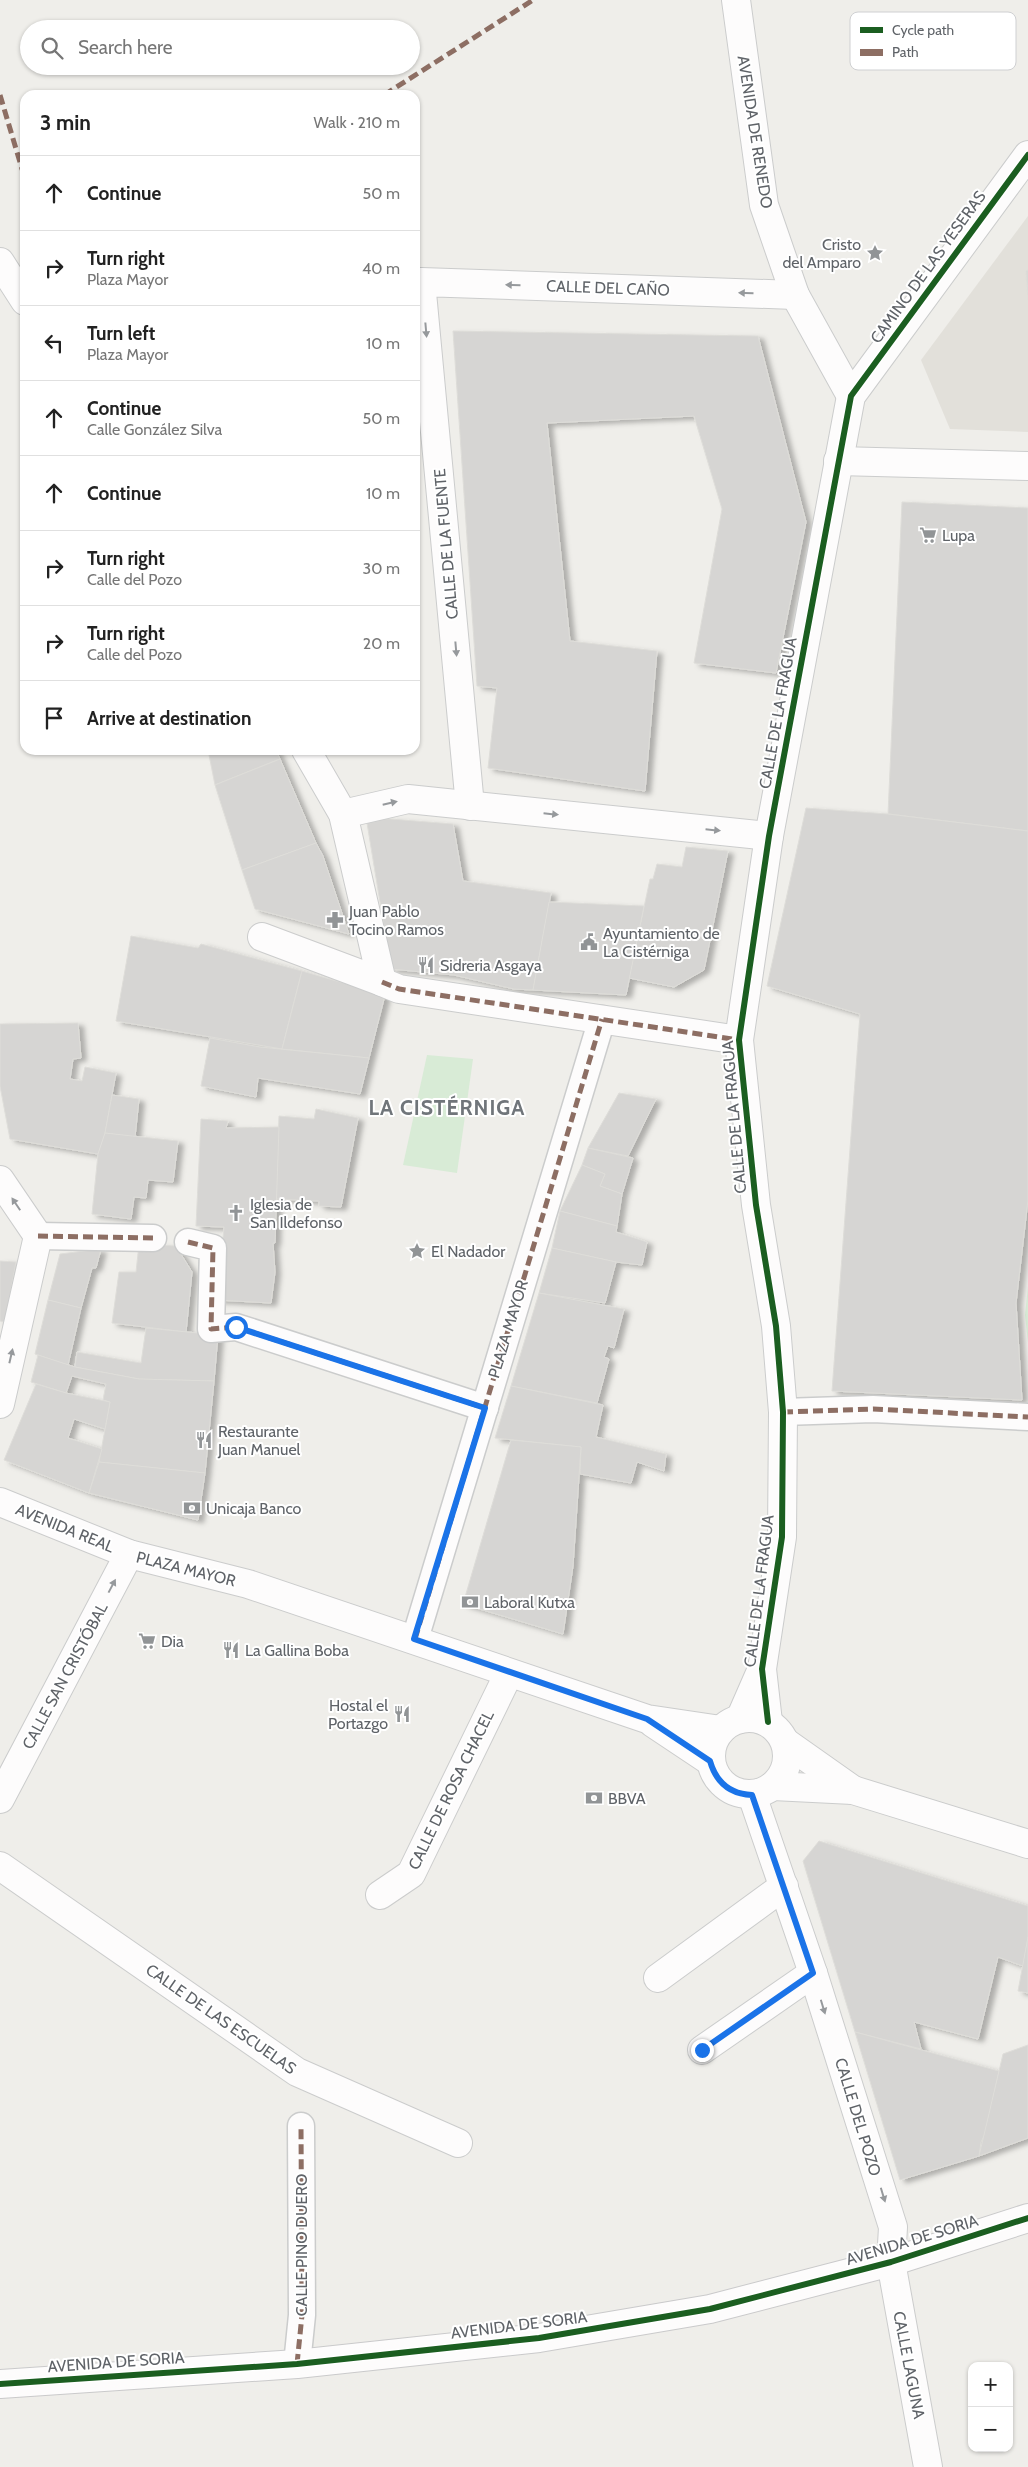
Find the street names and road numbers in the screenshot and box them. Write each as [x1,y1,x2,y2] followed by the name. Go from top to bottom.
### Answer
[734,54,776,210] street label: AVENIDA DE RENEDO
[866,187,990,347] street label: CAMINO DE LAS YESERAS
[546,276,670,300] street label: CALLE DEL CAÑO
[430,468,462,620] street label: CALLE DE LA FUENTE
[755,636,801,790] street label: CALLE DE LA FRAGUA
[718,1040,750,1194] street label: CALLE DE LA FRAGUA
[484,1277,532,1380] street label: PLAZA MAYOR
[13,1500,117,1556] street label: AVENIDA REAL
[740,1514,778,1668] street label: CALLE DE LA FRAGUA
[134,1547,238,1591] street label: PLAZA MAYOR
[18,1600,112,1752] street label: CALLE SAN CRISTÓBAL
[404,1707,498,1873] street label: CALLE DE ROSA CHACEL
[142,1960,300,2078] street label: CALLE DE LAS ESCUELAS
[831,2056,885,2178] street label: CALLE DEL POZO
[292,2174,311,2316] street label: CALLE PINO DUERO
[844,2211,981,2269] street label: AVENIDA DE SORIA
[450,2307,588,2343] street label: AVENIDA DE SORIA
[889,2310,929,2421] street label: CALLE LAGUNA
[47,2348,185,2376] street label: AVENIDA DE SORIA

